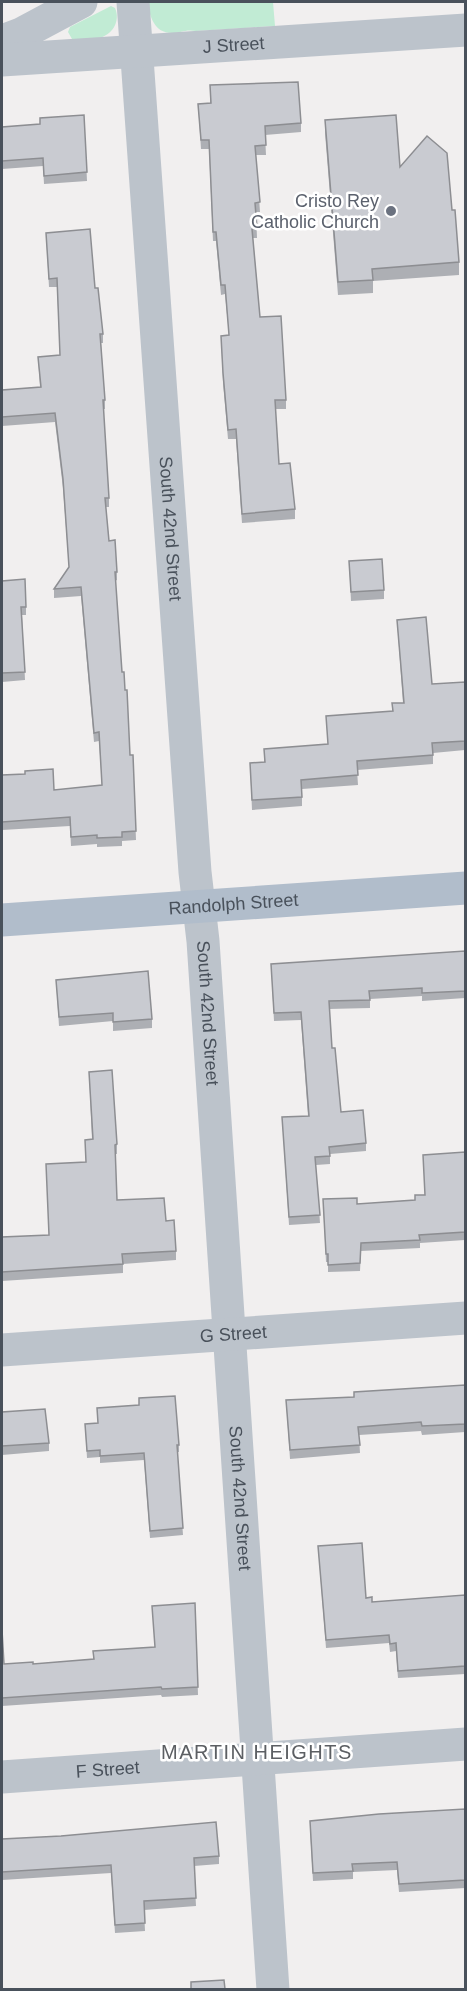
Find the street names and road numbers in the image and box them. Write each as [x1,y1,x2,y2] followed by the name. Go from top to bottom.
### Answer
[202,33,265,57] street label: J Street
[155,456,186,602] street label: South 42nd Street
[168,890,299,918] street label: Randolph Street
[193,940,223,1086] street label: South 42nd Street
[199,1322,268,1346] street label: G Street
[225,1425,255,1571] street label: South 42nd Street
[75,1757,140,1782] street label: F Street

